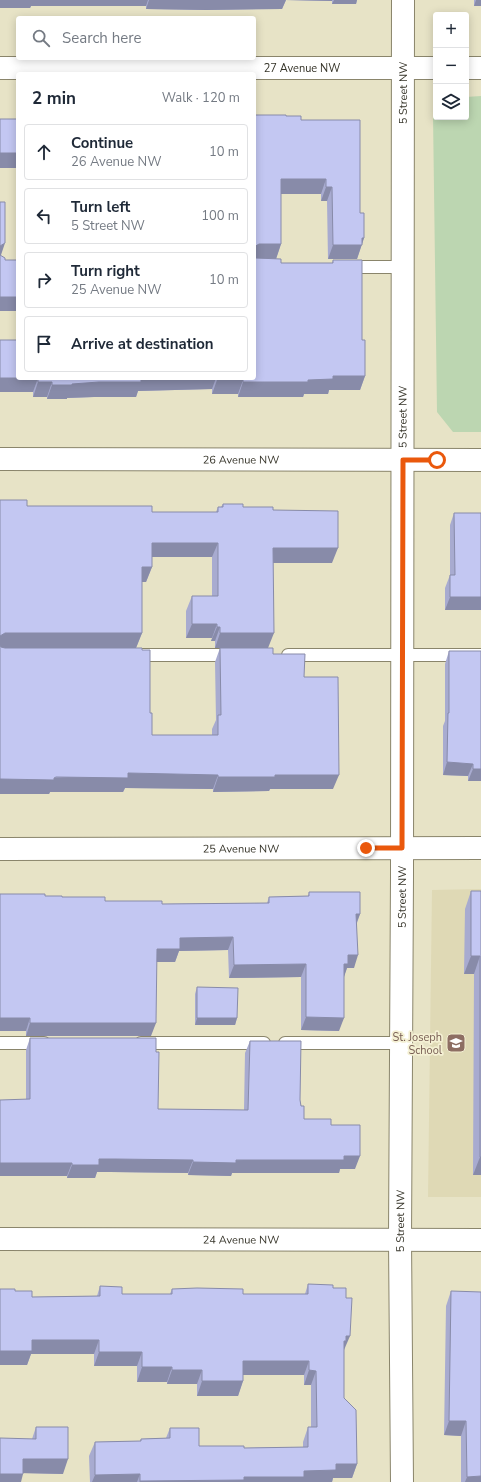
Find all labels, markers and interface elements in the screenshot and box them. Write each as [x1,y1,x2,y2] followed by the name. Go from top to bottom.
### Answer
[433,12,469,120] map controls
[433,12,469,48] button: +
[16,16,256,60] search box
[30,27,52,49] icon: search
[62,28,142,48] text: Search here
[433,48,469,84] button: −
[264,61,340,76] street label: 27 Avenue NW
[396,62,411,124] street label: 5 Street NW
[433,84,469,120] button: layers
[32,87,76,110] text: 2 min
[162,89,240,107] text: Walk · 120 m
[71,133,133,153] text: Continue
[33,141,55,163] icon: ahead
[209,143,239,161] text: 10 m
[71,153,161,171] text: 26 Avenue NW
[71,197,130,217] text: Turn left
[33,205,55,227] icon: left
[201,207,239,225] text: 100 m
[71,217,145,235] text: 5 Street NW
[71,261,140,281] text: Turn right
[33,269,55,291] icon: right
[209,271,239,289] text: 10 m
[71,281,161,299] text: 25 Avenue NW
[33,333,55,355] icon: arrive
[71,334,214,354] text: Arrive at destination
[395,386,411,448] street label: 5 Street NW
[428,451,446,469] route start
[203,452,279,468] street label: 26 Avenue NW
[357,839,375,857] route end
[203,841,279,857] street label: 25 Avenue NW
[395,866,410,928] street label: 5 Street NW
[392,1030,443,1058] place label: St. Joseph School
[445,1032,467,1054] school or university icon: St. Joseph School
[393,1190,408,1252] street label: 5 Street NW
[203,1232,279,1248] street label: 24 Avenue NW

